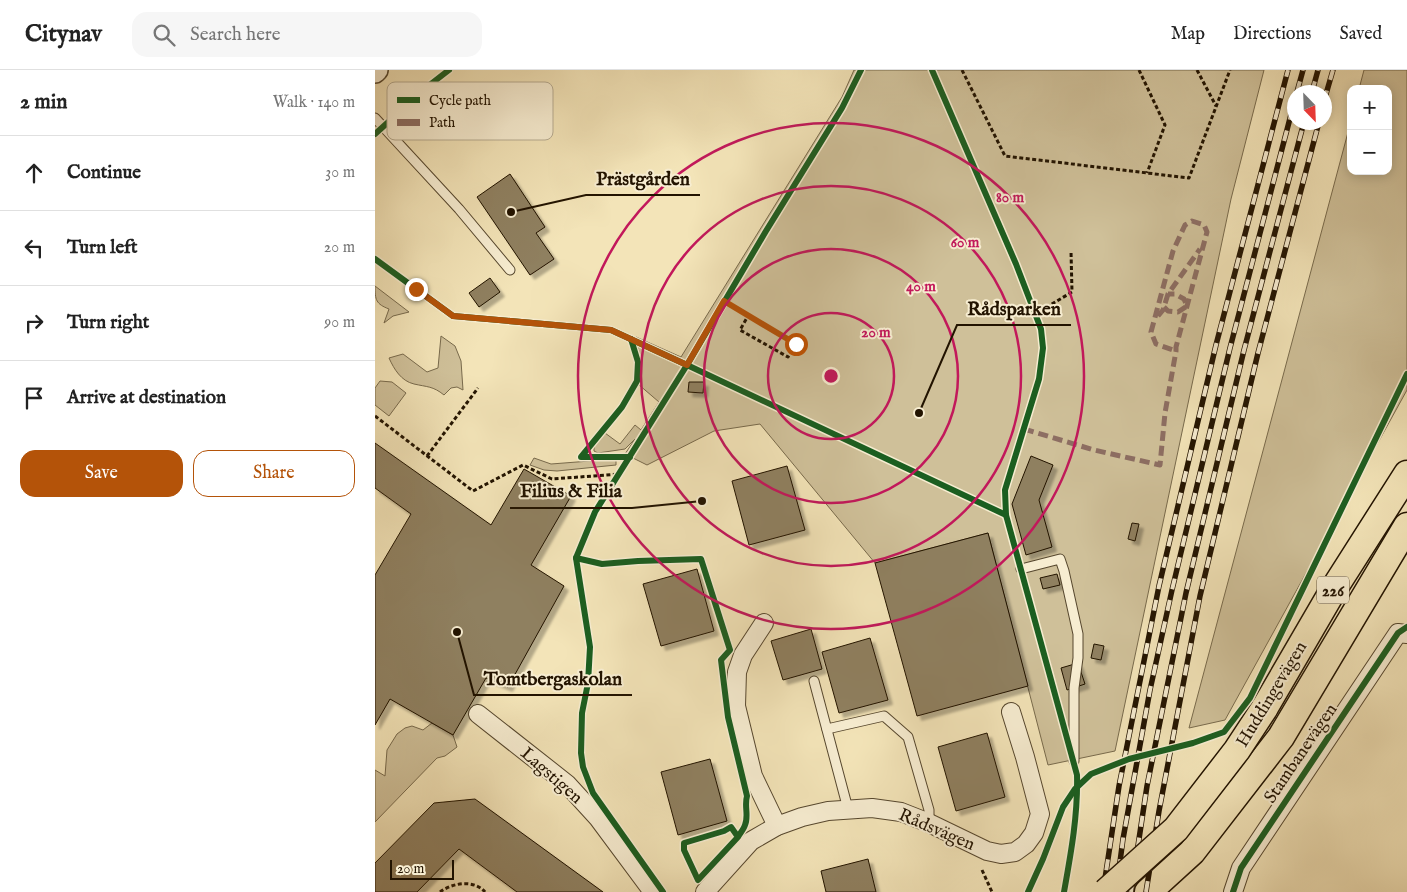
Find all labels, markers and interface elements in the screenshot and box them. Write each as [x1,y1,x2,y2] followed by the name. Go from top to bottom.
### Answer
[132,12,482,57] search box
[25,19,102,50] text: Citynav
[150,21,178,49] icon: search
[190,23,281,47] text: Search here
[1171,23,1205,46] text: Map
[1233,23,1311,46] text: Directions
[1339,23,1382,46] text: Saved
[387,82,553,140] legend
[1287,85,1332,130] north arrow
[1347,85,1392,175] map controls
[1347,85,1392,130] button: +
[20,89,67,116] text: 2 min
[429,92,491,110] text: Cycle path
[273,93,355,113] text: Walk · 140 m
[429,114,456,132] text: Path
[1347,130,1392,175] button: −
[20,159,48,187] icon: ahead
[67,161,141,185] text: Continue
[586,161,700,195] callout: Prästgården
[325,163,355,183] text: 30 m
[596,168,690,192] text: Prästgården
[996,188,1024,207] text: 80 m
[951,233,980,252] text: 60 m
[20,234,48,262] icon: left
[67,236,138,260] text: Turn left
[324,238,355,258] text: 20 m
[906,277,936,296] text: 40 m
[405,278,428,301] route end
[957,291,1071,325] callout: Rådsparken
[967,298,1061,322] text: Rådsparken
[20,309,48,337] icon: right
[67,311,149,335] text: Turn right
[324,313,355,333] text: 90 m
[861,323,891,342] text: 20 m
[785,333,808,356] route start
[822,367,840,385] centre of rings
[20,384,48,412] icon: arrive
[67,386,226,410] text: Arrive at destination
[20,450,183,497] button: Save
[193,450,355,497] button: Share
[510,474,632,508] callout: Filius & Filia
[520,480,623,504] text: Filius & Filia
[1317,576,1349,604] road number: 226
[1232,637,1313,752] street label: Huddingevägen
[474,661,632,695] callout: Tomtbergaskolan
[483,668,622,692] text: Tomtbergaskolan
[1259,699,1343,808] street label: Stambanevägen
[515,743,587,810] street label: Lagstigen
[895,804,978,857] street label: Rådsvägen
[390,857,454,880] scale bar
[397,860,424,878] text: 20 m

